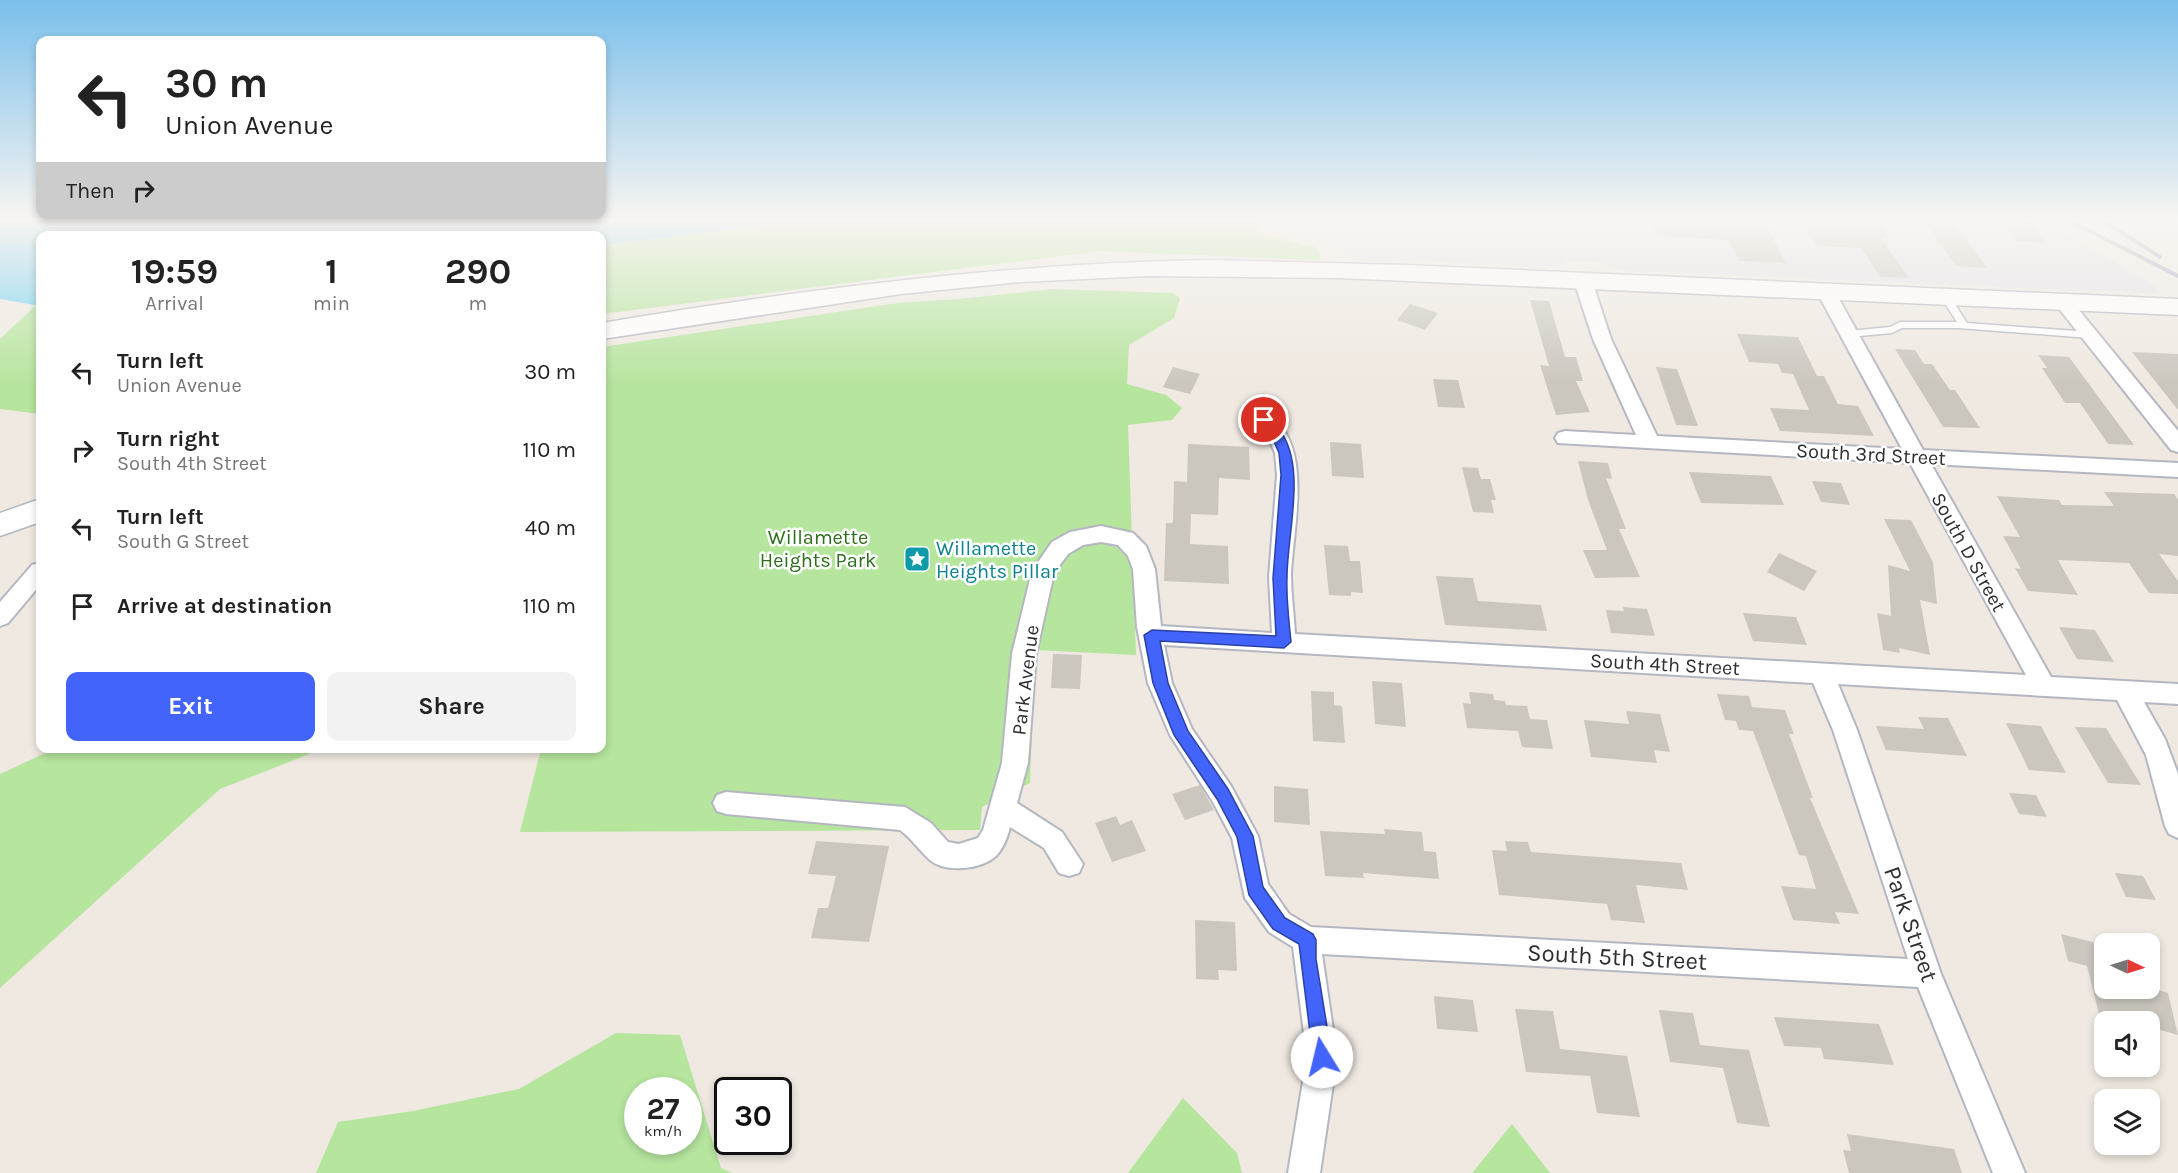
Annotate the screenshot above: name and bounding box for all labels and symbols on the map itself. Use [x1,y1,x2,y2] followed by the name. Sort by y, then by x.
[1238,394,1289,445] pin
[1795,439,1947,470] street label: South 3rd Street
[1926,489,2011,616] street label: South D Street
[760,526,876,572] park label: Willamette Heights Park
[936,537,1059,583] place label: Willamette Heights Pillar
[902,544,932,574] place icon: Willamette Heights Pillar
[1007,623,1044,737] street label: Park Avenue
[1590,649,1741,680] street label: South 4th Street
[1878,863,1944,985] street label: Park Street
[2094,933,2160,999] north arrow
[1526,938,1708,976] street label: South 5th Street
[1290,1025,1354,1089] position arrow
[714,1077,792,1155] speed limit sign: 30

